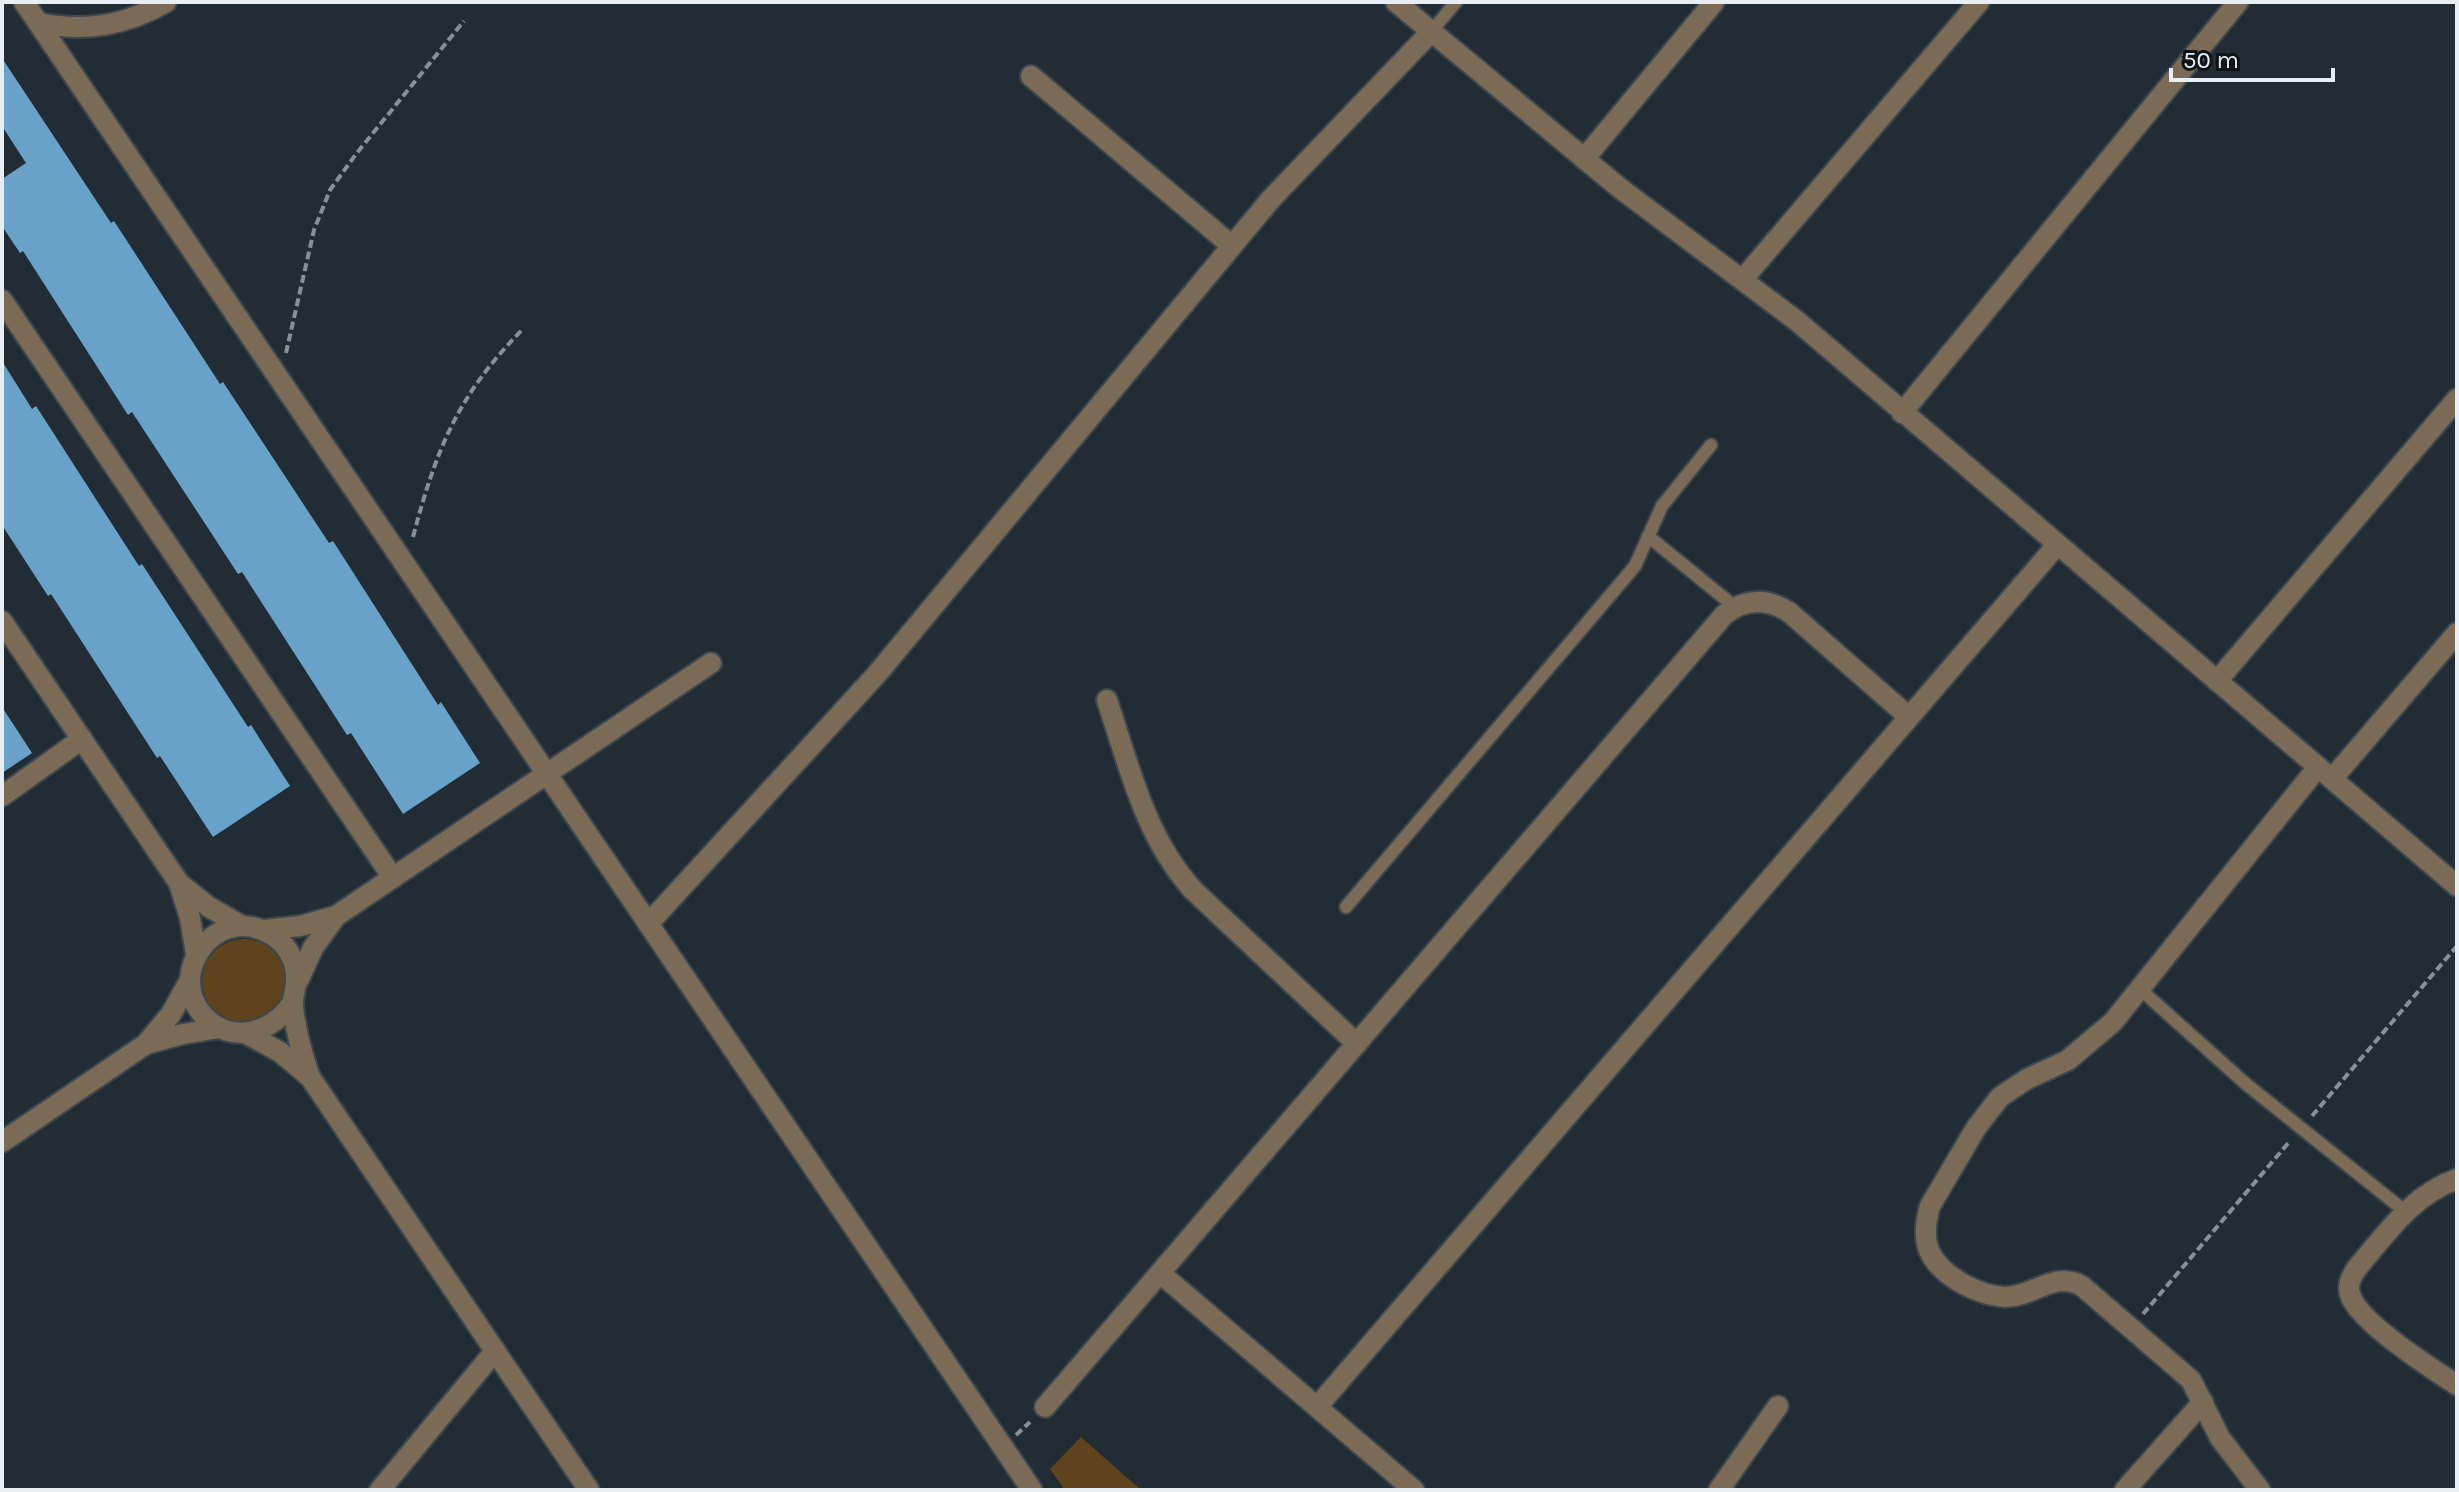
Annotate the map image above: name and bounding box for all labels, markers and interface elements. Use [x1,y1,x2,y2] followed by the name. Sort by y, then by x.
[2171,32,2333,82] scale bar
[2183,46,2239,74] text: 50 m

